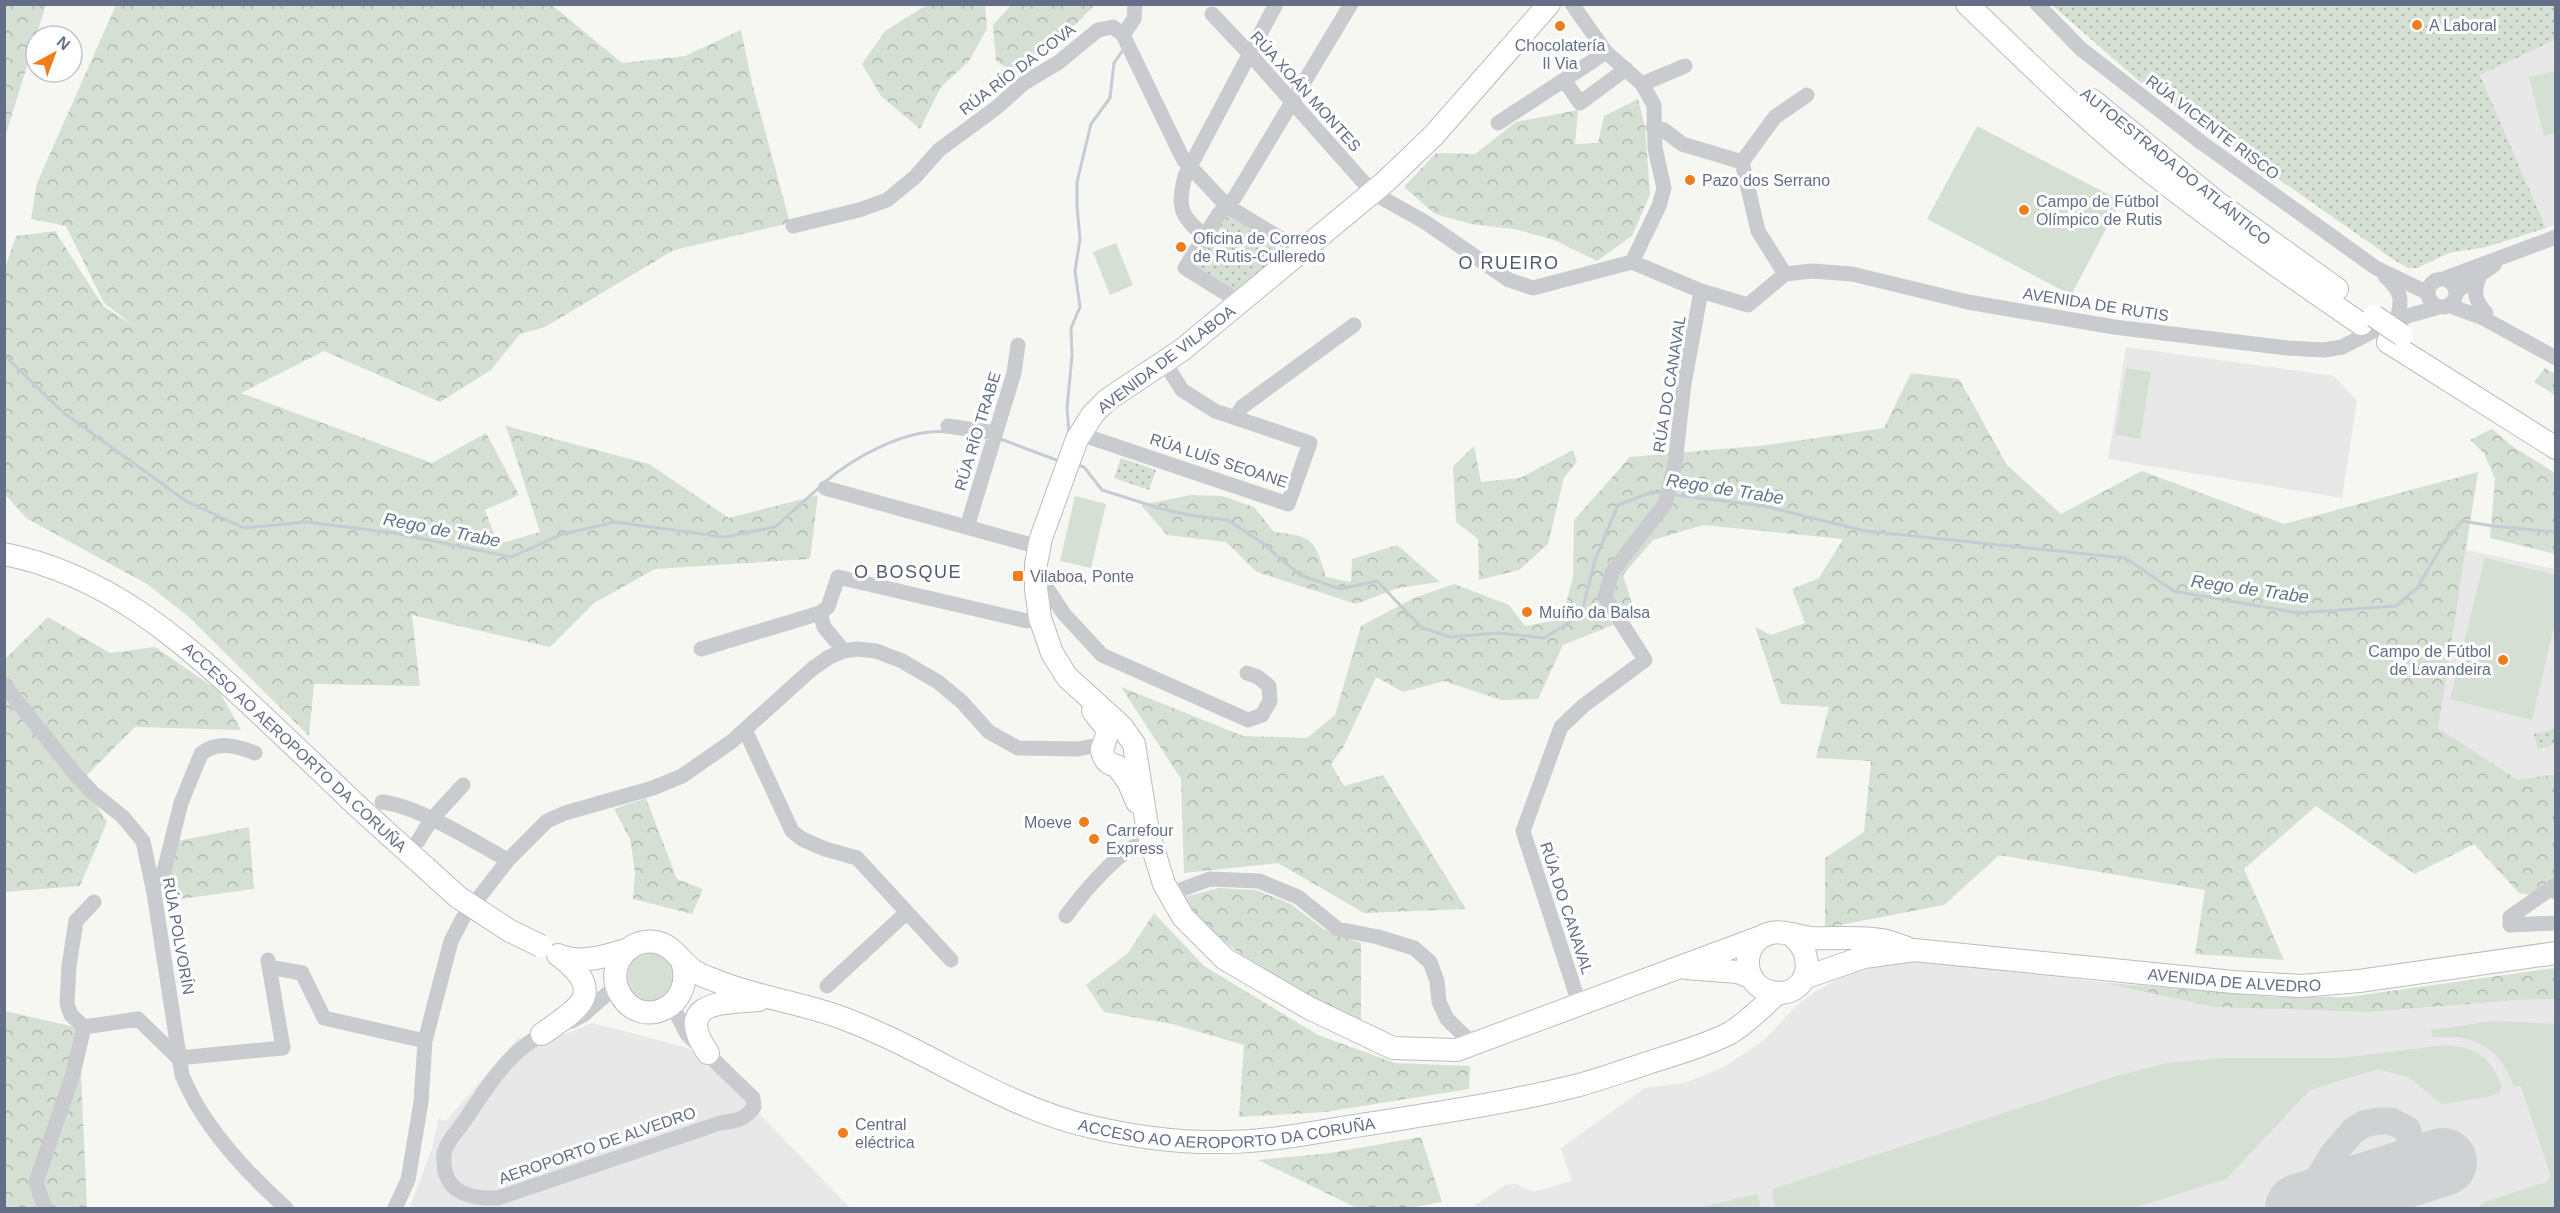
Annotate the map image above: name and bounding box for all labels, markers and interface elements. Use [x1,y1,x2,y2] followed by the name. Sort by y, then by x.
[2429,17,2497,34] place label: A Laboral
[2410,18,2424,32] marker: A Laboral
[956,19,1079,118] street label: RÚA RÍO DA COVA
[1553,19,1567,33] marker: Chocolatería Il Via
[24,24,84,84] north arrow
[1247,27,1365,155] street label: RÚA XOÁN MONTES
[54,33,73,53] text: N
[1515,37,1605,72] place label: Chocolatería Il Via
[2143,71,2283,183] street label: RÚA VICENTE RISCO
[2077,84,2275,248] street label: AUTOESTRADA DO ATLÁNTICO
[1702,172,1830,189] place label: Pazo dos Serrano
[1683,173,1697,187] marker: Pazo dos Serrano
[2036,193,2162,228] place label: Campo de Fútbol Olímpico de Rutis
[2017,203,2031,217] marker: Campo de Fútbol Olímpico de Rutis
[1193,230,1326,265] place label: Oficina de Correos de Rutis-Culleredo
[1174,240,1188,254] marker: Oficina de Correos de Rutis-Culleredo
[1458,253,1560,273] district label: O RUEIRO
[2022,285,2170,324] street label: AVENIDA DE RUTIS
[1094,302,1239,417] street label: AVENIDA DE VILABOA
[1649,314,1689,454] street label: RÚA DO CANAVAL
[950,369,1004,493] street label: RÚA RÍO TRABE
[1148,429,1290,491] street label: RÚA LUÍS SEOANE
[1665,470,1785,508] water label: Rego de Trabe
[382,509,502,551] water label: Rego de Trabe
[854,562,962,582] district label: O BOSQUE
[1030,568,1134,585] place label: Vilaboa, Ponte
[1011,569,1025,583] marker: Vilaboa, Ponte
[2190,571,2310,607] water label: Rego de Trabe
[1539,604,1650,621] place label: Muíño da Balsa
[1520,605,1534,619] marker: Muíño da Balsa
[180,638,411,856] street label: ACCESO AO AEROPORTO DA CORUÑA
[2368,643,2491,678] place label: Campo de Fútbol de Lavandeira
[2496,653,2510,667] marker: Campo de Fútbol de Lavandeira
[1024,814,1072,831] place label: Moeve
[1077,815,1091,829] marker: Moeve
[1106,822,1174,857] place label: Carrefour Express
[1087,832,1101,846] marker: Carrefour Express
[1537,840,1597,977] street label: RÚA DO CANAVAL
[160,876,198,996] street label: RÚA POLVORÍN
[2147,966,2322,995] street label: AVENIDA DE ALVEDRO
[496,1104,698,1187] street label: AEROPORTO DE ALVEDRO
[1076,1111,1378,1131] street label: ACCESO AO AEROPORTO DA CORUÑA
[1076,1115,1377,1151] text: ACCESO AO AEROPORTO DA CORUÑA
[855,1116,915,1151] place label: Central eléctrica
[836,1126,850,1140] marker: Central eléctrica

